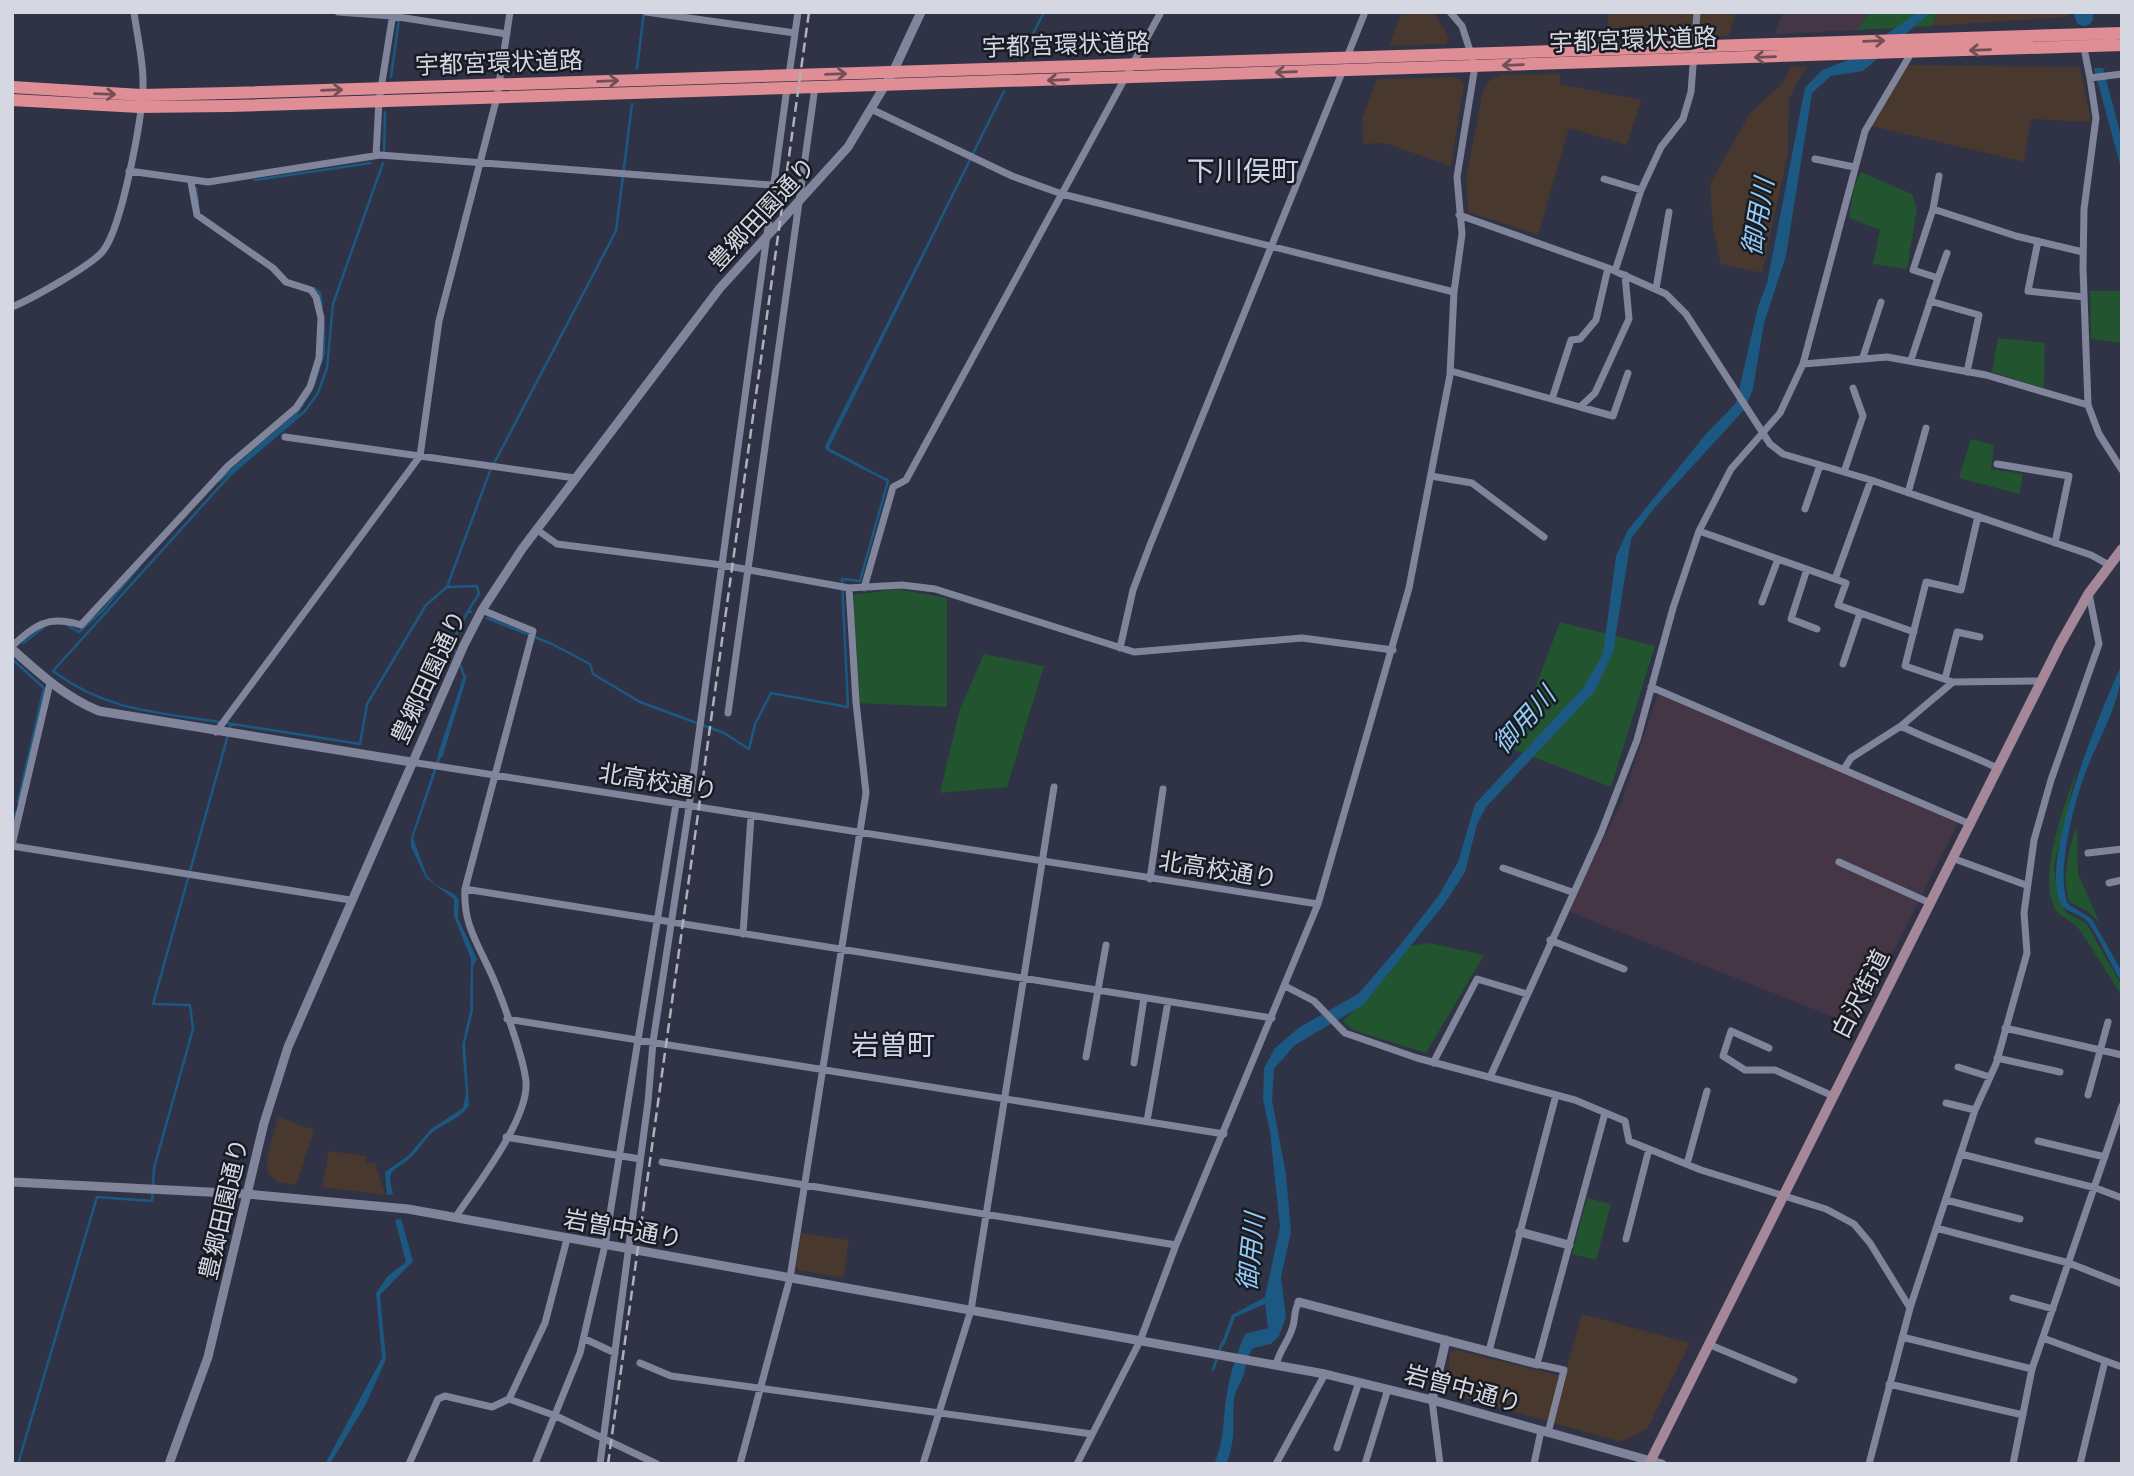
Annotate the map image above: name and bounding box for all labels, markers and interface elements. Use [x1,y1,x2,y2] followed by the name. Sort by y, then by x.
[1549,22,1717,57] street label: 宇都宮環状道路
[982,27,1150,62] street label: 宇都宮環状道路
[1862,35,1885,48] one-way arrow
[1969,43,1992,56] one-way arrow
[415,45,583,80] street label: 宇都宮環状道路
[1754,51,1777,64] one-way arrow
[1502,59,1525,72] one-way arrow
[1274,66,1297,79] one-way arrow
[824,67,847,80] one-way arrow
[1047,73,1070,86] one-way arrow
[597,74,620,88] one-way arrow
[320,83,343,97] one-way arrow
[93,87,116,101] one-way arrow
[702,151,821,276] street label: 豊郷田園通り
[1187,154,1299,188] district label: 下川俣町
[1735,173,1781,258] water label: 御用川
[385,605,472,748] street label: 豊郷田園通り
[1486,678,1564,760] water label: 御用川
[597,758,720,805] street label: 北高校通り
[1157,846,1280,893] street label: 北高校通り
[1826,944,1895,1043] street label: 白沢街道
[851,1028,935,1062] district label: 岩曽町
[193,1135,254,1282] street label: 豊郷田園通り
[561,1204,685,1253] street label: 岩曽中通り
[1231,1209,1271,1292] water label: 御用川
[1401,1359,1525,1418] street label: 岩曽中通り

